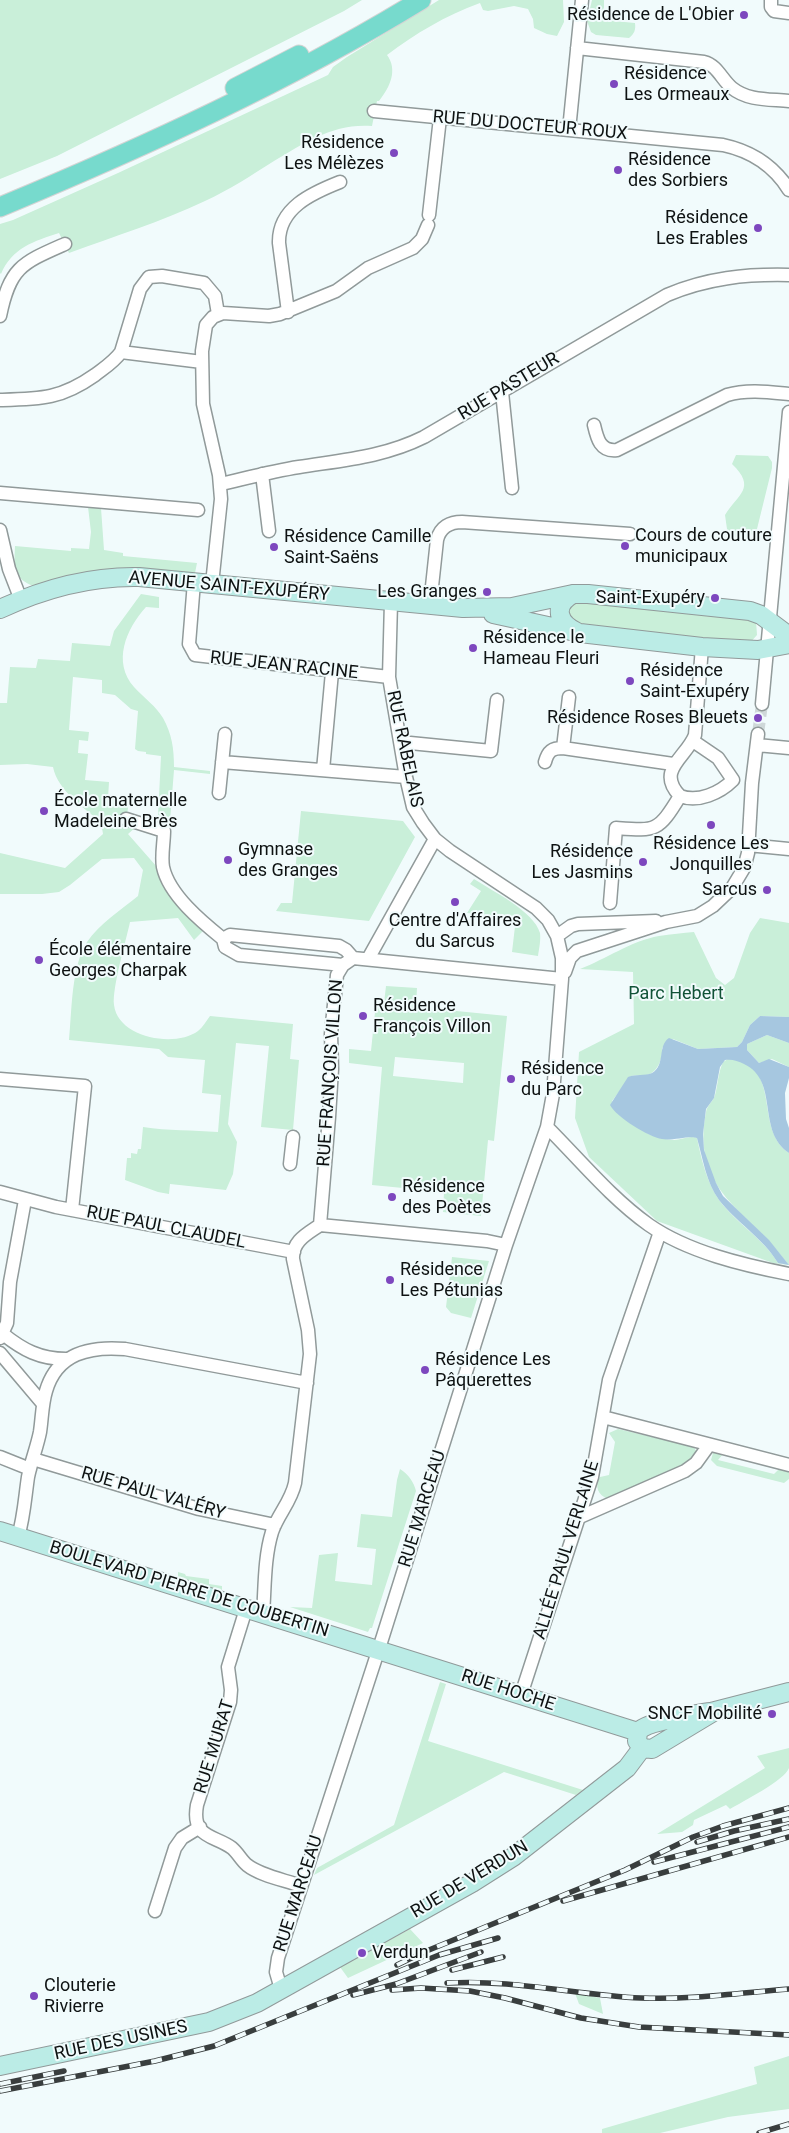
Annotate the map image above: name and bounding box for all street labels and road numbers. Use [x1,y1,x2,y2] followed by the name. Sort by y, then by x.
[432,107,628,145] street label: RUE DU DOCTEUR ROUX
[455,348,563,426] street label: RUE PASTEUR
[128,567,330,607] street label: AVENUE SAINT-EXUPÉRY
[209,647,359,685] street label: RUE JEAN RACINE
[381,689,427,809] street label: RUE RABELAIS
[314,979,348,1167] street label: RUE FRANÇOIS VILLON
[85,1202,247,1254] street label: RUE PAUL CLAUDEL
[395,1448,451,1570] street label: RUE MARCEAU
[529,1458,605,1642] street label: ALLÉE PAUL VERLAINE
[78,1463,228,1525] street label: RUE PAUL VALÉRY
[47,1537,331,1643] street label: BOULEVARD PIERRE DE COUBERTIN
[458,1666,558,1716] street label: RUE HOCHE
[190,1697,240,1797] street label: RUE MURAT
[270,1833,328,1955] street label: RUE MARCEAU
[407,1836,533,1924] street label: RUE DE VERDUN
[52,2016,190,2066] street label: RUE DES USINES

